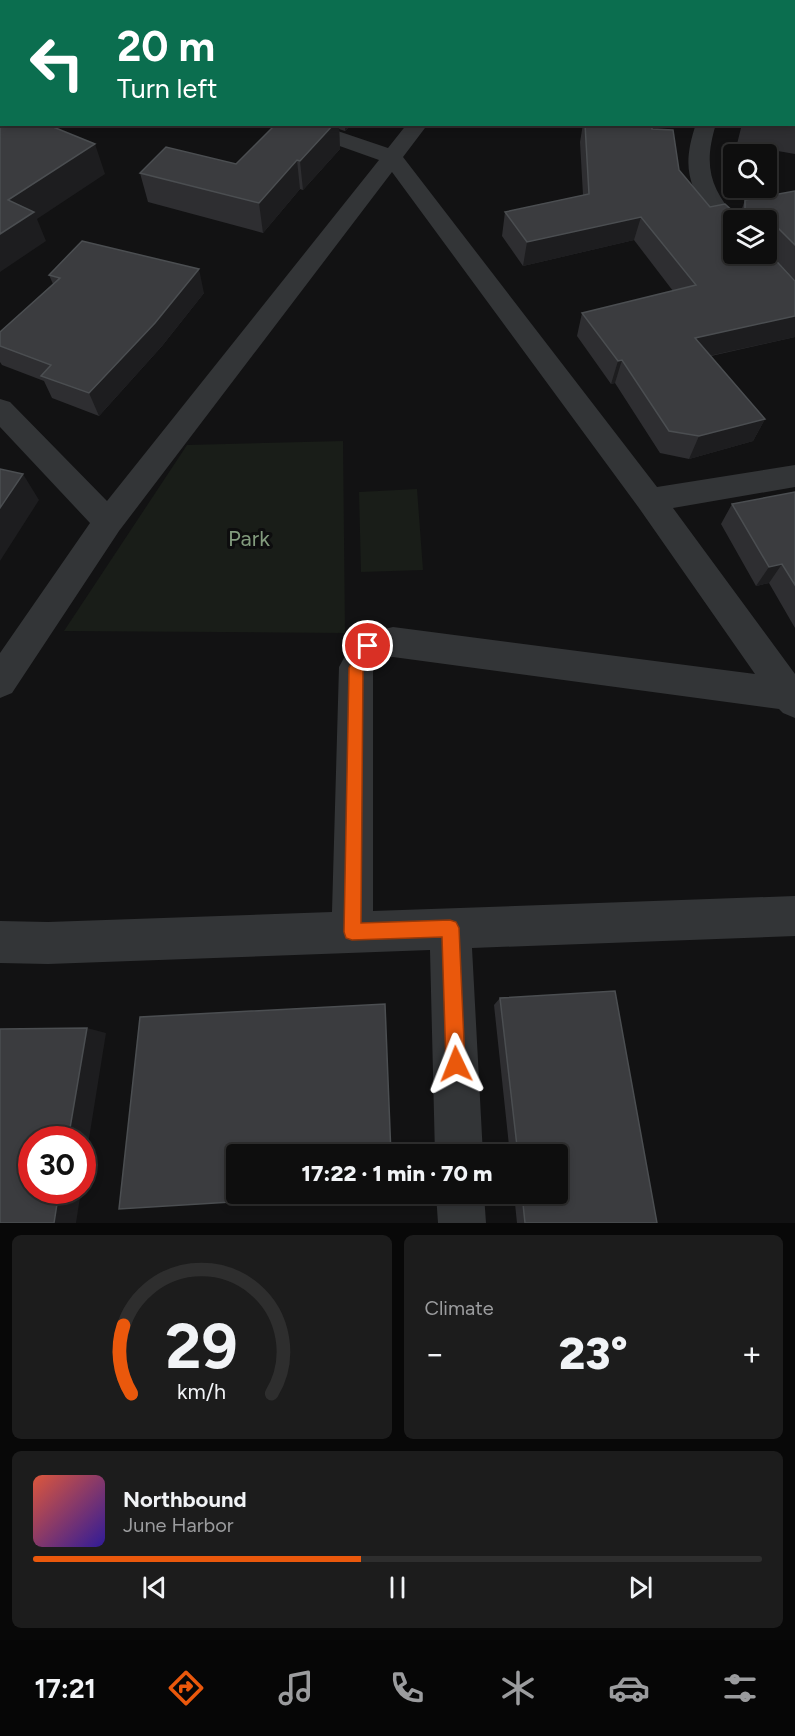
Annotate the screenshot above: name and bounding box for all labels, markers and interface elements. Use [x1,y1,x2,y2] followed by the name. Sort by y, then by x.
[117,21,215,72] text: 20 m
[18,24,96,102] icon: left
[117,72,217,105] text: Turn left
[723,144,777,264] map controls
[723,144,777,198] button: search
[723,210,777,264] button: layers
[228,525,270,552] park label: Park
[342,620,393,671] pin
[351,629,384,662] icon: arrive
[424,1032,488,1096] position arrow
[18,1126,96,1204] speed limit sign: 30
[302,1160,492,1187] text: 17:22 · 1 min · 70 m
[425,1296,494,1320] text: Climate
[166,1309,238,1384] text: 29
[559,1326,628,1380] text: 23°
[425,1334,445,1373] text: −
[741,1334,762,1373] text: +
[177,1379,226,1404] text: km/h
[123,1486,247,1513] text: Northbound
[123,1513,234,1537] text: June Harbor
[138,1571,171,1604] icon: previous
[381,1571,414,1604] icon: pause
[624,1571,657,1604] icon: next
[165,1667,207,1709] icon: directions
[275,1667,317,1709] icon: music
[386,1667,428,1709] icon: phone
[497,1667,539,1709] icon: climate
[608,1667,650,1709] icon: car
[719,1667,761,1709] icon: filters
[34,1672,96,1705] text: 17:21

